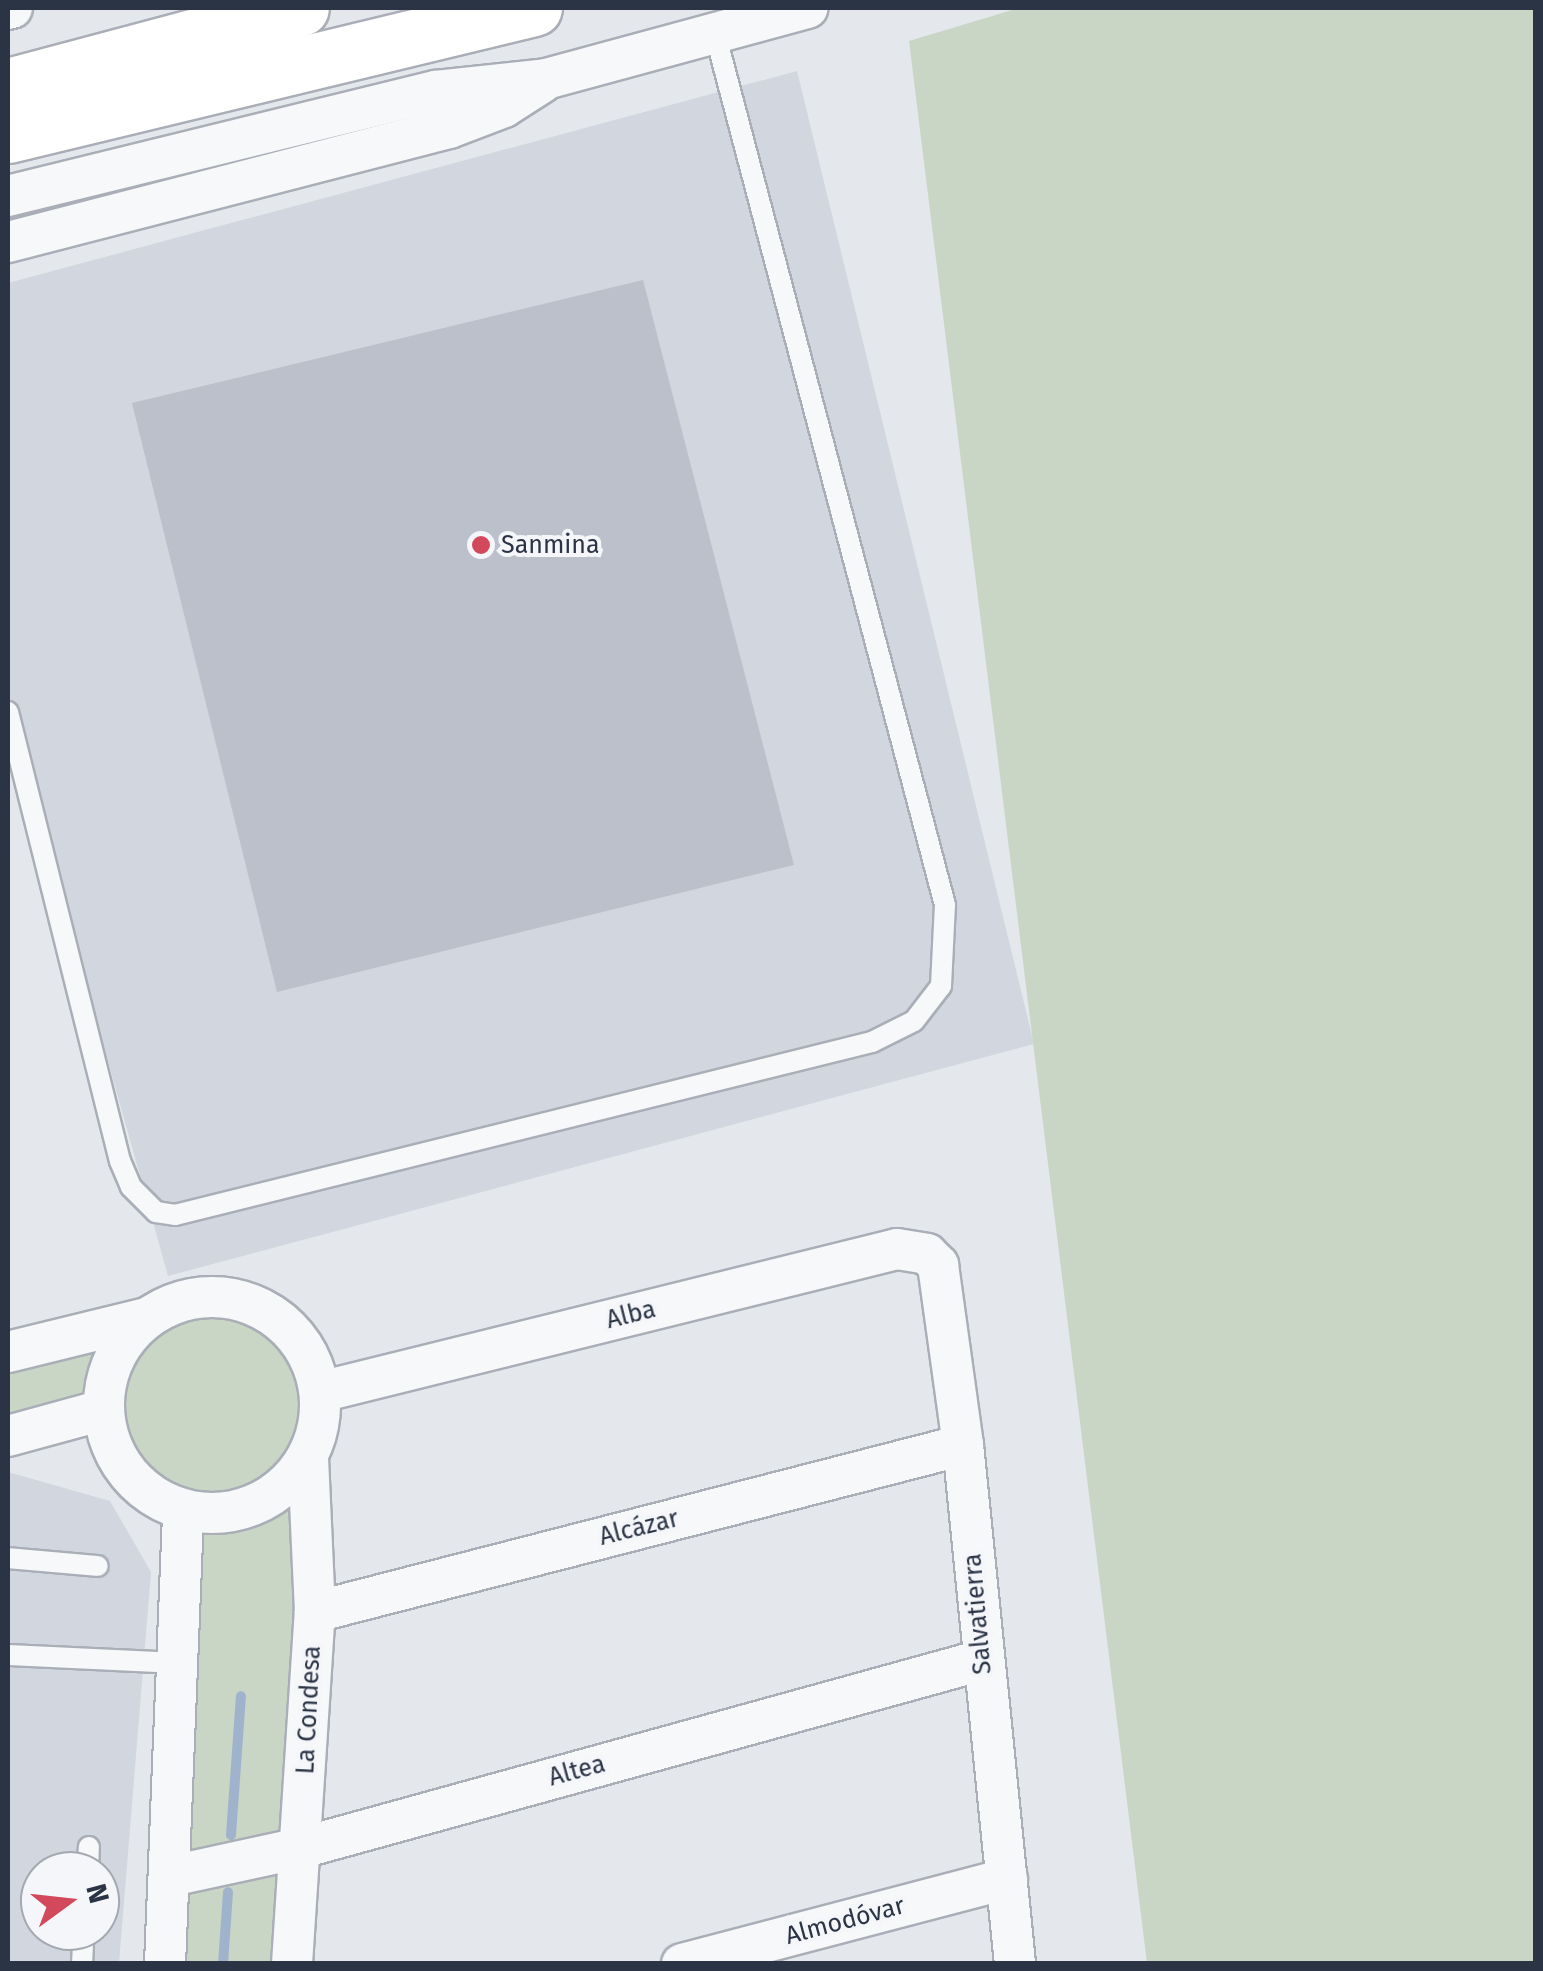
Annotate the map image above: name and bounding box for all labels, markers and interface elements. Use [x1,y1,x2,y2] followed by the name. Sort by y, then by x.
[501,530,600,560] place label: Sanmina
[470,534,492,556] marker: Sanmina
[603,1294,659,1336] street label: Alba
[596,1504,682,1552] street label: Alcázar
[958,1552,998,1676] street label: Salvatierra
[291,1645,327,1775] street label: La Condesa
[545,1749,609,1793] street label: Altea
[20,1851,120,1951] north arrow
[79,1880,116,1907] text: N
[782,1891,908,1951] street label: Almodóvar

